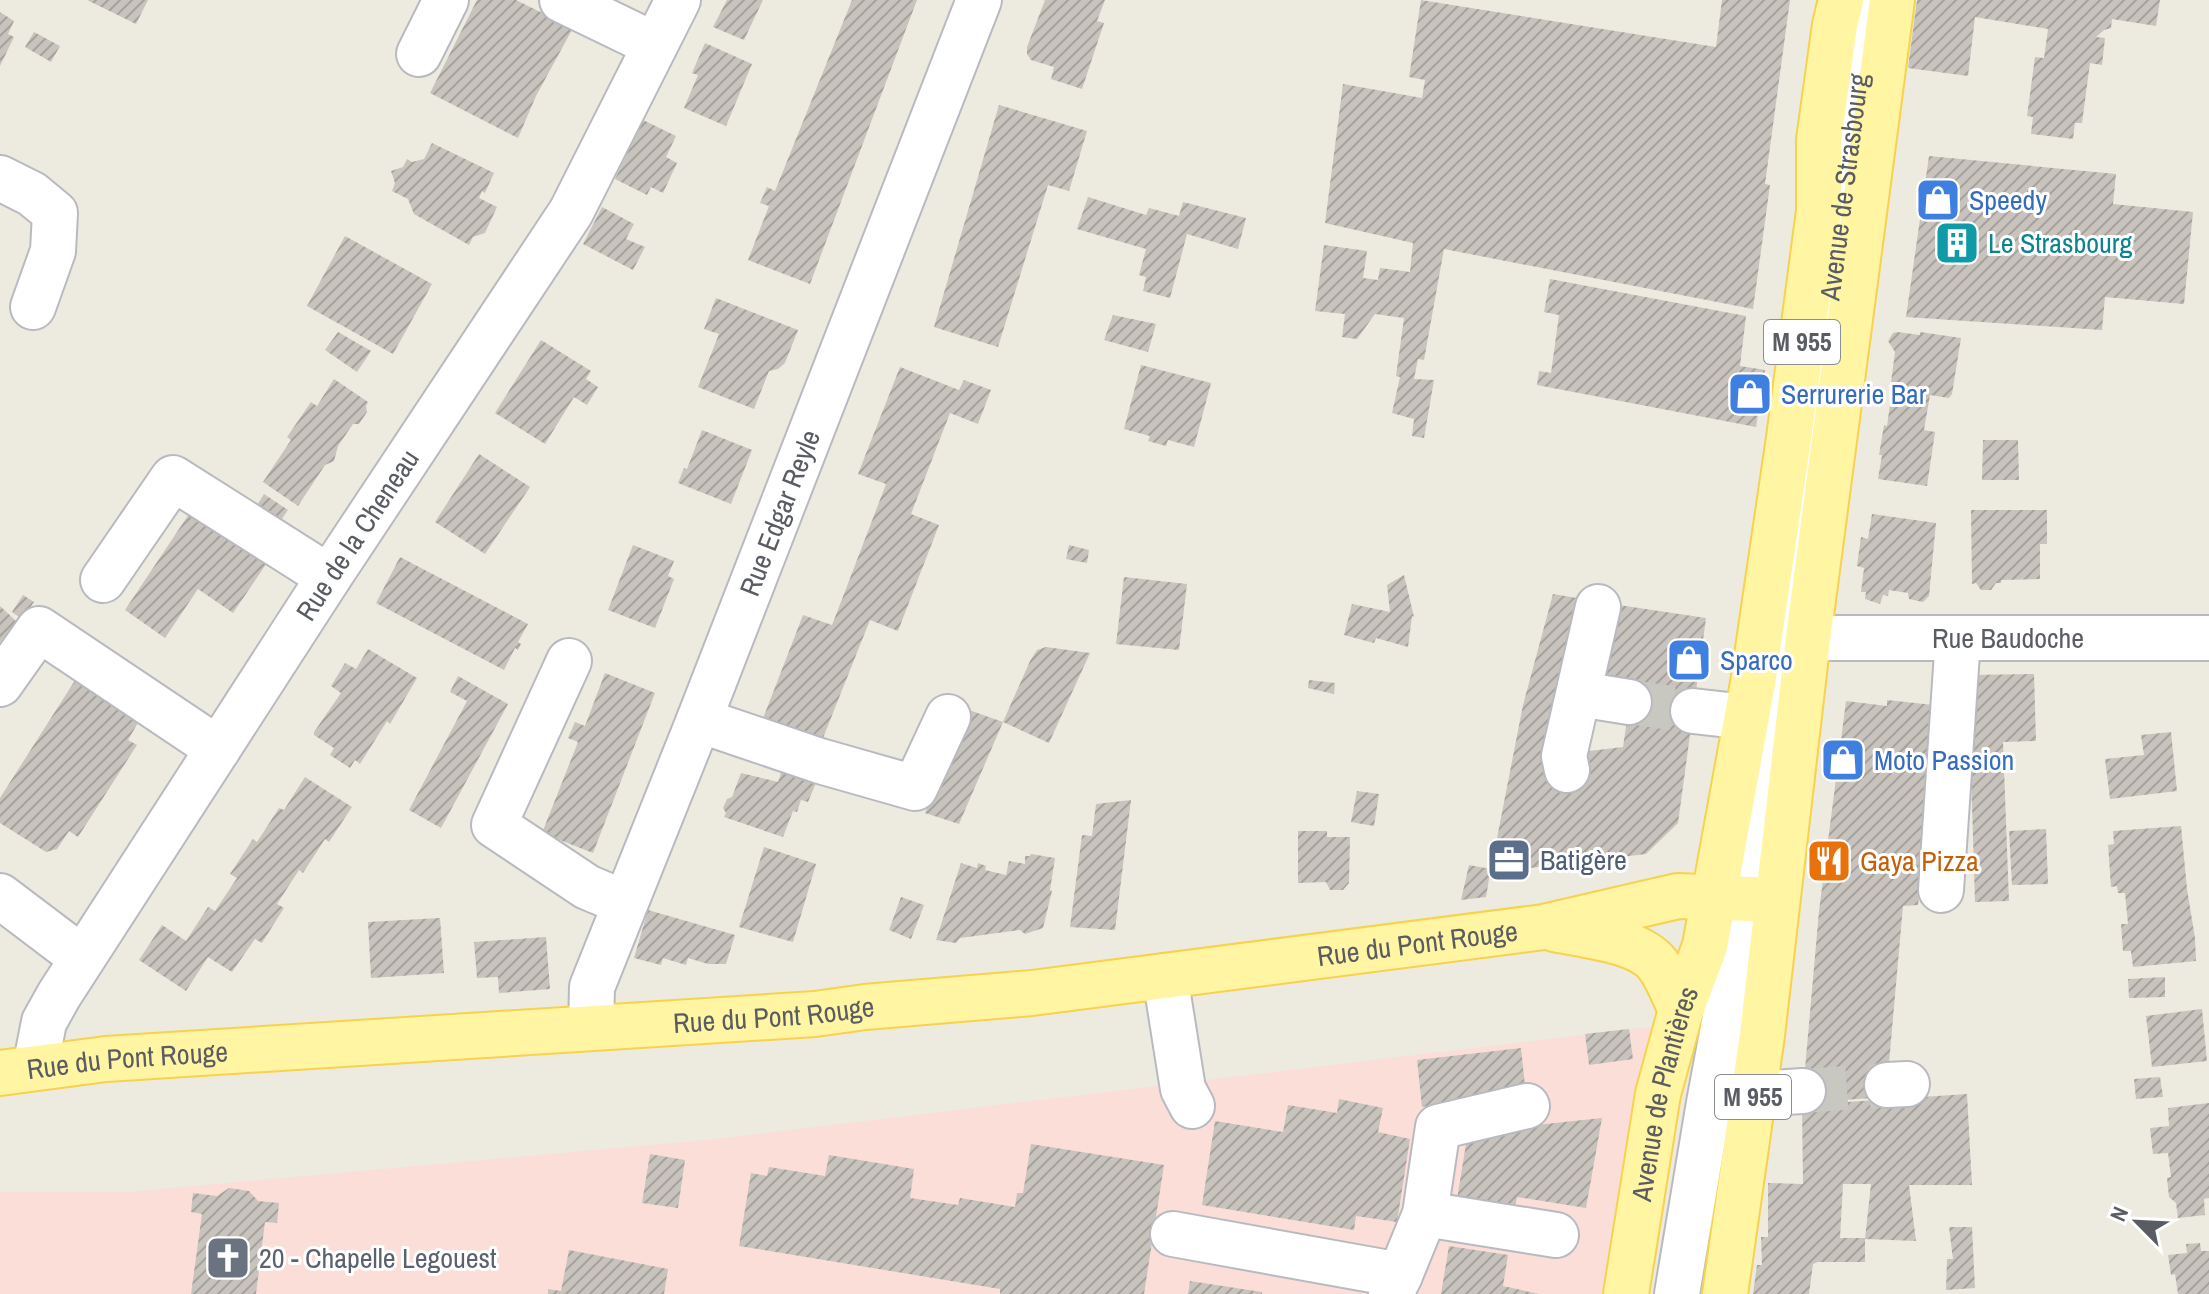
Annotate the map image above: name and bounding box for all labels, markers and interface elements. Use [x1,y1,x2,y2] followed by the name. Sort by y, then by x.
[1810,71,1877,304] street label: Avenue de Strasbourg
[1914,176,1962,224] shop icon: Speedy
[1969,181,2047,219] place label: Speedy
[1933,219,1981,267] building icon: Le Strasbourg
[1988,224,2132,262] place label: Le Strasbourg
[1764,320,1840,364] road number: M 955
[1726,370,1774,418] shop icon: Serrurerie Bar
[1781,375,1927,413] place label: Serrurerie Bar
[730,424,829,601] street label: Rue Edgar Reyle
[287,442,428,628] street label: Rue de la Cheneau
[1932,619,2084,657] street label: Rue Baudoche
[1665,636,1713,684] shop icon: Sparco
[1720,641,1793,679] place label: Sparco
[1819,736,1867,784] shop icon: Moto Passion
[1874,741,2014,779] place label: Moto Passion
[1485,836,1533,884] office icon: Batigère
[1805,837,1853,885] restaurant icon: Gaya Pizza
[1540,841,1627,879] place label: Batigère
[1860,842,1979,880] place label: Gaya Pizza
[1315,912,1520,975] street label: Rue du Pont Rouge
[1622,981,1707,1205] street label: Avenue de Plantières
[672,987,876,1042] street label: Rue du Pont Rouge
[24,1032,229,1088] street label: Rue du Pont Rouge
[1715,1075,1791,1119] road number: M 955
[2097,1182,2177,1262] north arrow
[2102,1202,2135,1226] text: N
[204,1234,252,1282] church icon: 20 - Chapelle Legouest
[259,1239,496,1277] place label: 20 - Chapelle Legouest

